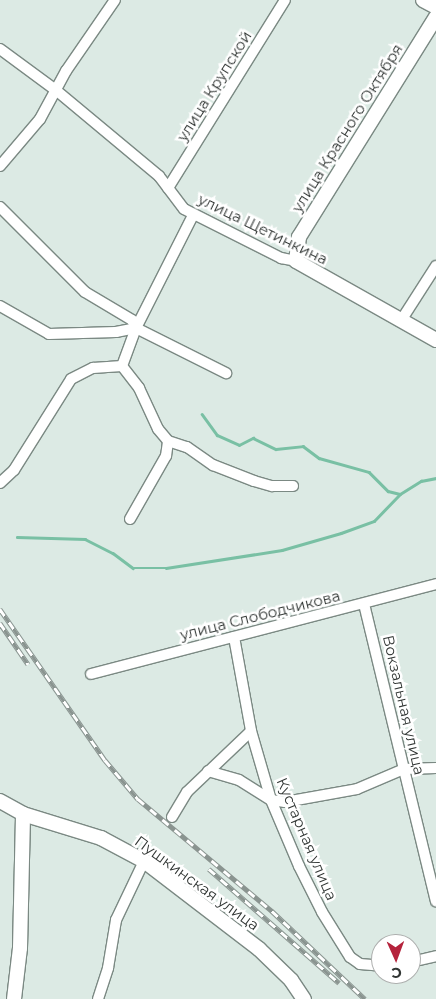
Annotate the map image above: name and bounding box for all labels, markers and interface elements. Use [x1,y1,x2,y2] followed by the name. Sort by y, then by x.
[173,28,255,144] street label: улица Крупской
[288,41,406,215] street label: улица Красного Октября
[195,190,331,268] street label: улица Щетинкина
[178,586,342,644] street label: улица Слободчикова
[379,633,429,777] street label: Вокзальная улица
[273,775,341,903] street label: Кустарная улица
[131,832,263,934] street label: Пушкинская улица
[371,934,421,984] north arrow
[391,964,402,982] text: С

